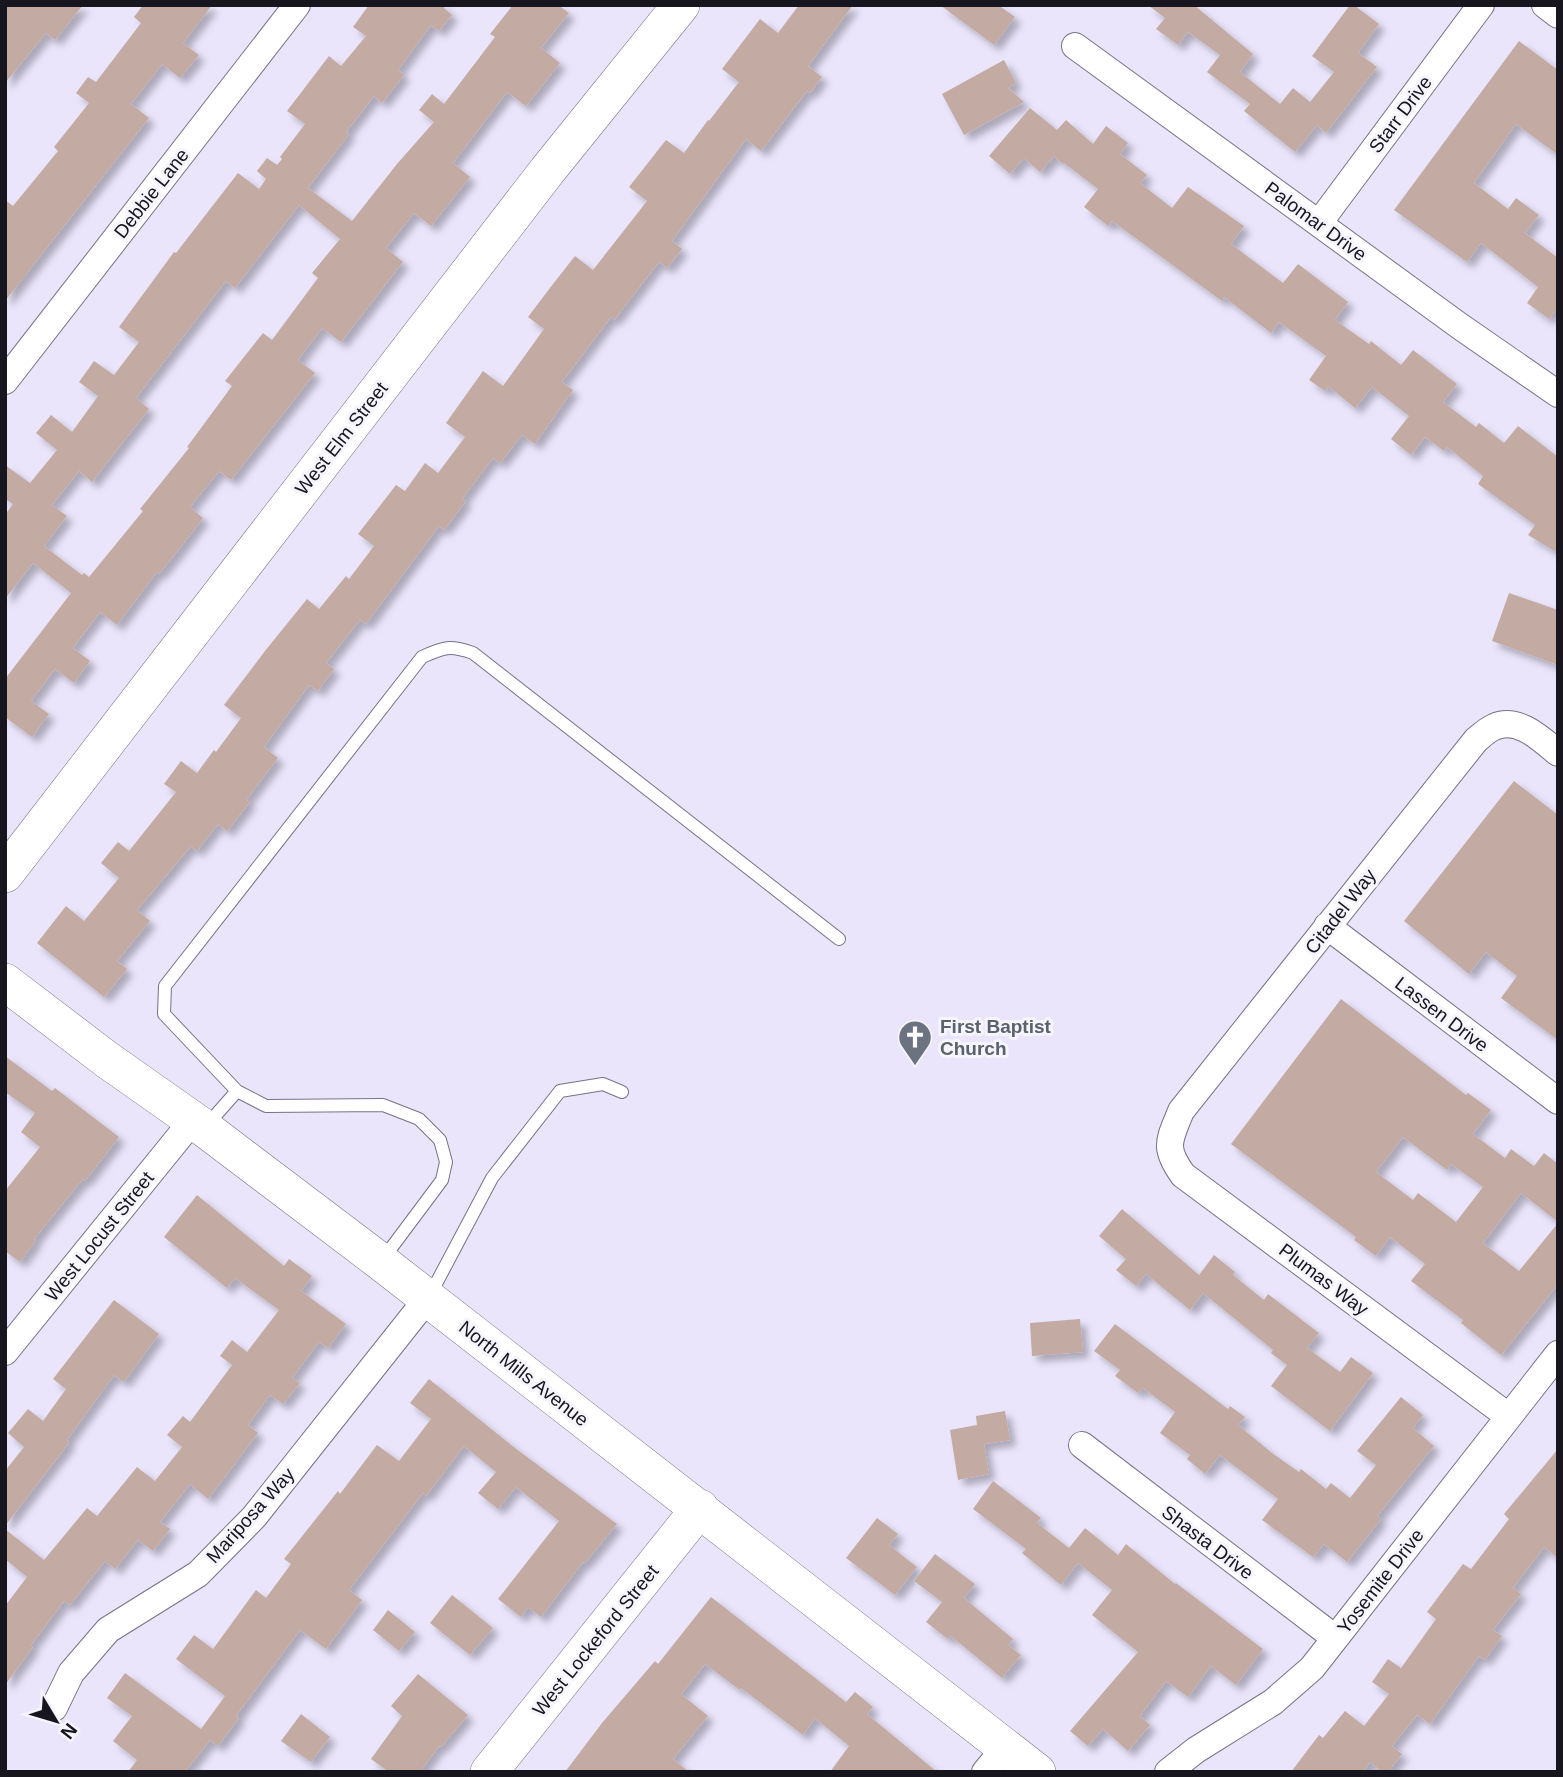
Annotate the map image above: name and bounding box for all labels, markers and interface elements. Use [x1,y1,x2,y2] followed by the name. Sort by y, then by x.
[1365,72,1436,157] street label: Starr Drive
[110,144,193,242] street label: Debbie Lane
[1261,178,1371,265] street label: Palomar Drive
[291,377,392,499] street label: West Elm Street
[1301,864,1380,958] street label: Citadel Way
[1391,973,1492,1056] street label: Lassen Drive
[940,1016,1052,1059] place label: First Baptist Church
[896,1018,934,1067] church icon: First Baptist Church
[41,1167,158,1305] street label: West Locust Street
[1275,1239,1373,1320] street label: Plumas Way
[455,1316,592,1430] street label: North Mills Avenue
[202,1463,299,1567] street label: Mariposa Way
[1158,1501,1257,1584] street label: Shasta Drive
[1333,1525,1428,1638] street label: Yosemite Drive
[528,1560,663,1720] street label: West Lockeford Street
[21,1686,91,1756] north arrow
[57,1719,82,1743] text: N

